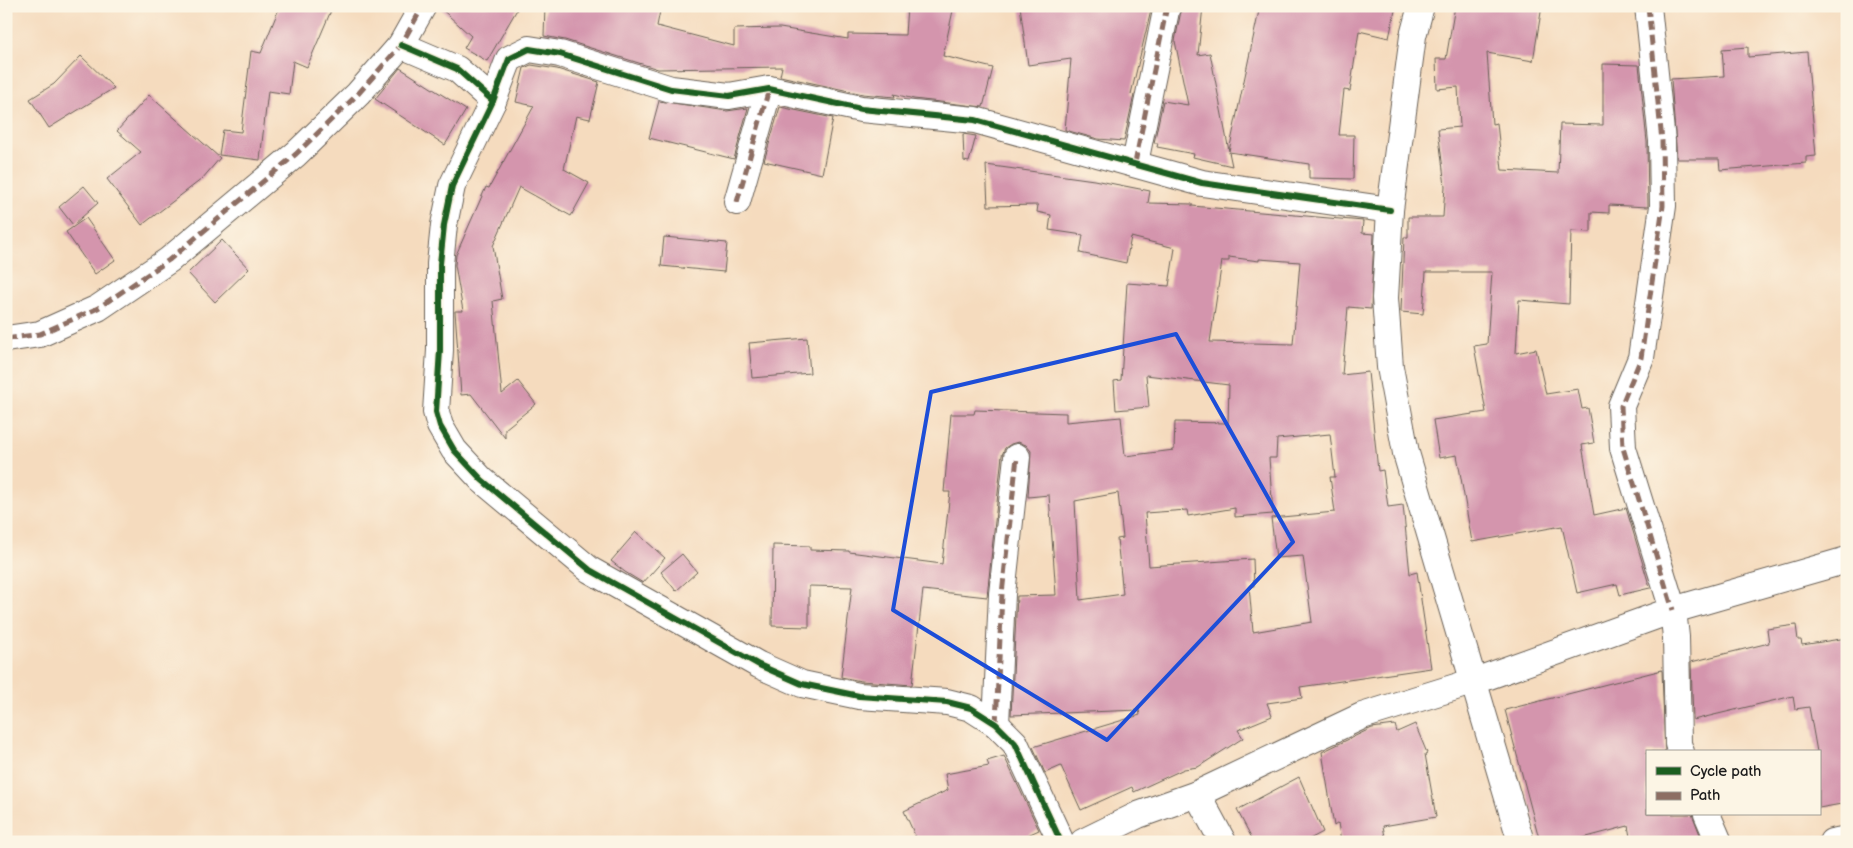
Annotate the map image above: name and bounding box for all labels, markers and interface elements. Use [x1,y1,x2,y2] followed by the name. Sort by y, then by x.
[1646,750,1820,816] legend
[1690,762,1761,781] text: Cycle path
[1690,786,1720,805] text: Path

